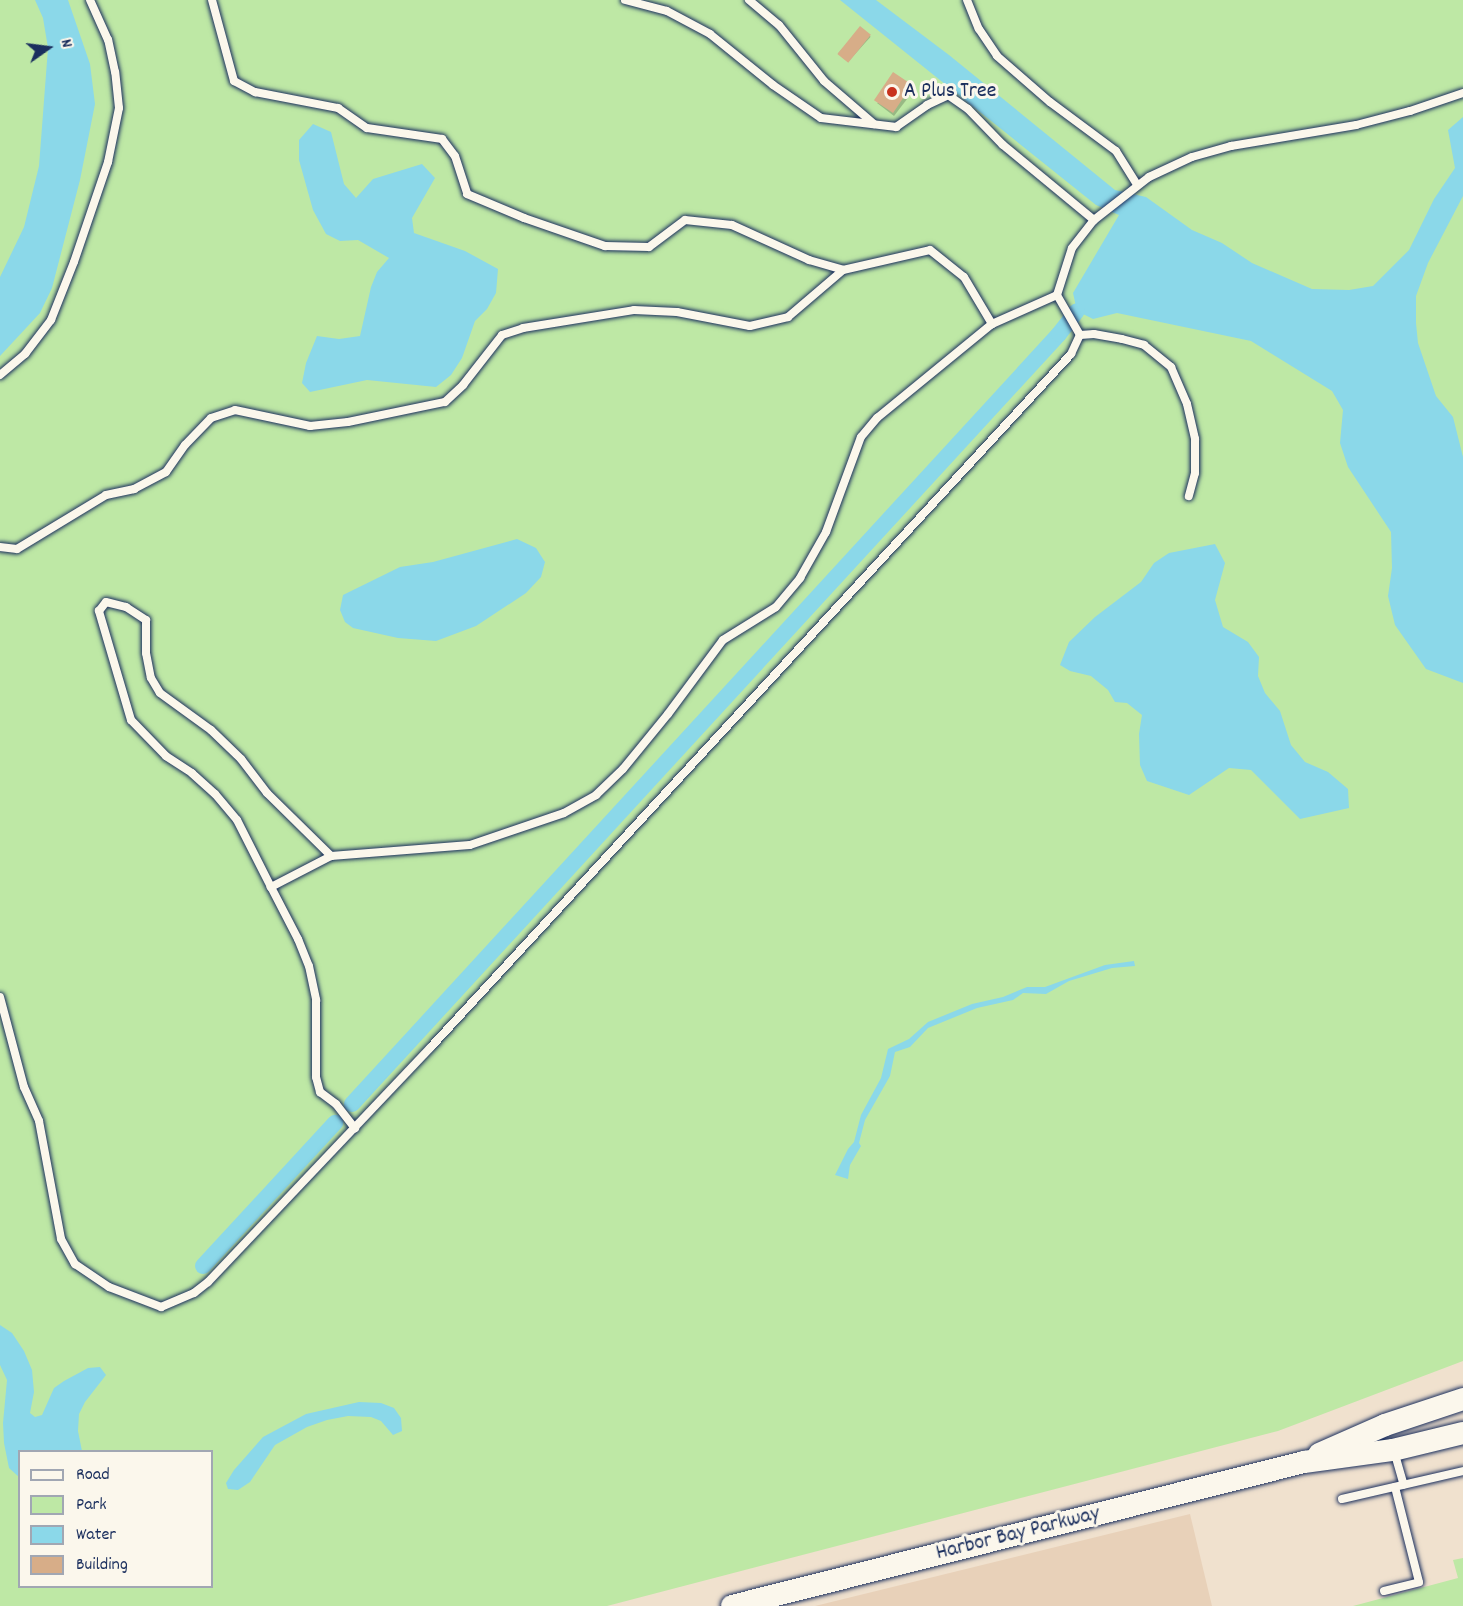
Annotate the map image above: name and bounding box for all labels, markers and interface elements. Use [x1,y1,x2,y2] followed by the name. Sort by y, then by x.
[18,18,78,78] north arrow
[54,37,78,50] text: N
[904,79,996,105] place label: A Plus Tree
[885,85,899,99] marker: A Plus Tree
[18,1450,213,1588] legend
[76,1463,110,1488] text: Road
[76,1493,107,1518] text: Park
[933,1501,1103,1567] street label: Harbor Bay Parkway
[76,1523,116,1548] text: Water
[76,1553,128,1578] text: Building

